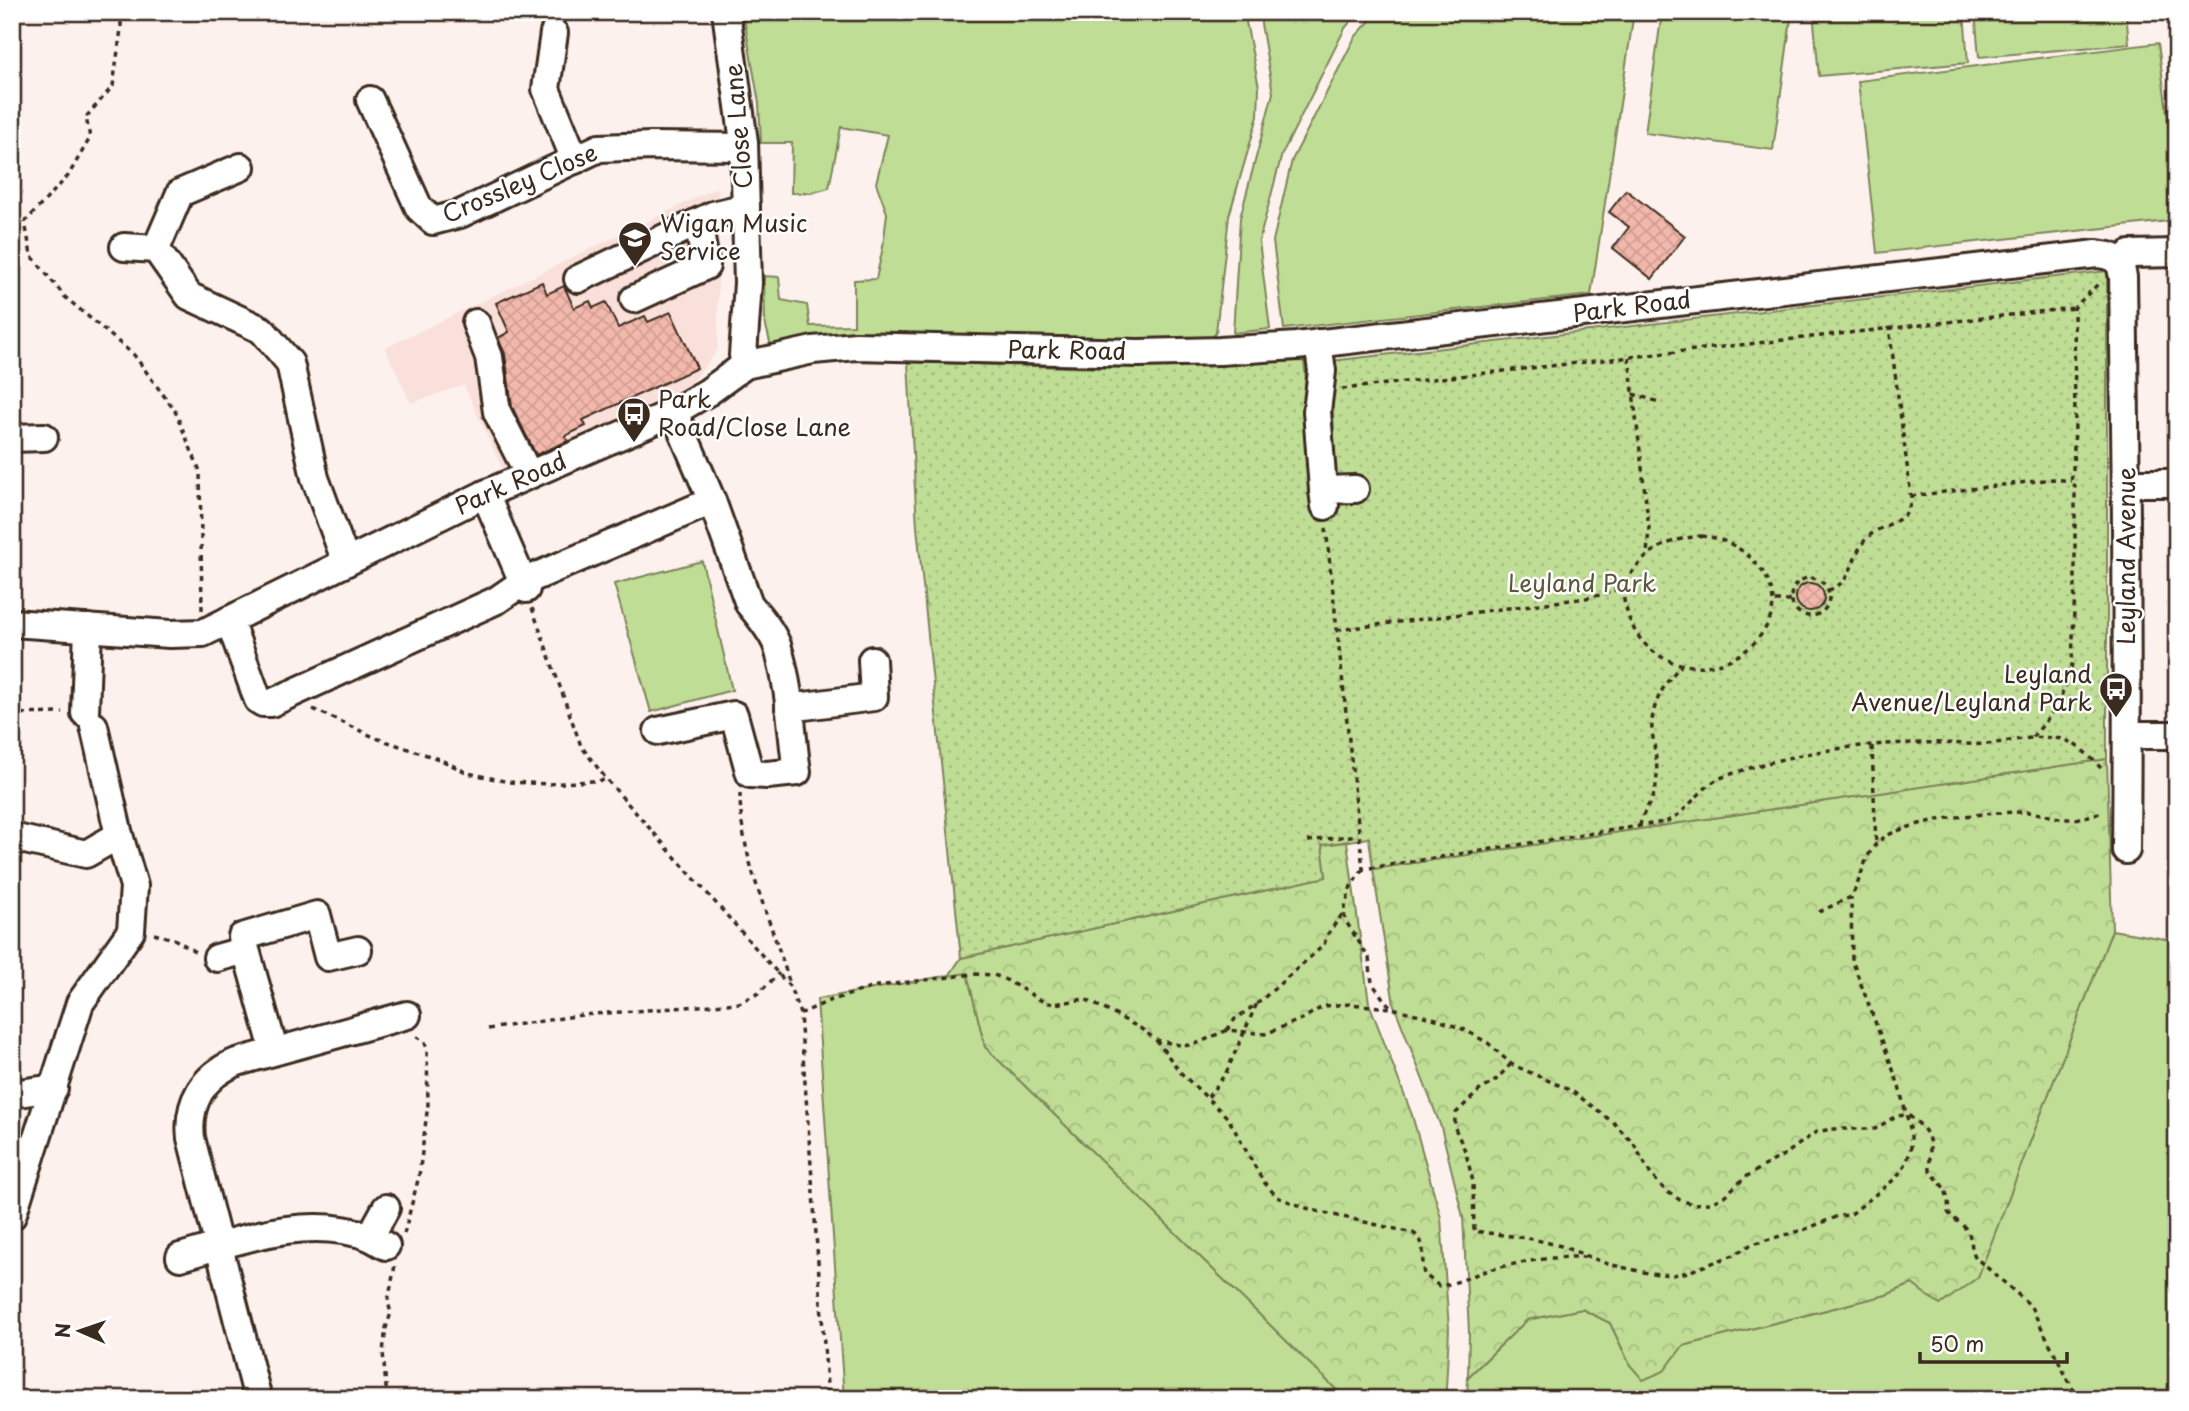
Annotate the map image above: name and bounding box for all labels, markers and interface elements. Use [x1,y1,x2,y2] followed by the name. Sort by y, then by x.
[714,62,760,190] street label: Close Lane
[436,133,602,231] street label: Crossley Close
[660,204,807,268] place label: Wigan Music Service
[616,219,654,268] school or university icon: Wigan Music Service
[1571,280,1693,330] street label: Park Road
[1007,330,1127,368] street label: Park Road
[658,380,851,444] place label: Park Road/Close Lane
[615,395,653,444] bus stop icon: Park Road/Close Lane
[449,442,572,523] street label: Park Road
[2107,467,2143,645] street label: Leyland Avenue
[1508,564,1656,600] park label: Leyland Park
[1851,655,2092,719] place label: Leyland Avenue/Leyland Park
[2097,670,2135,719] bus stop icon: Leyland Avenue/Leyland Park
[46,1296,116,1366] north arrow
[1920,1320,2066,1364] scale bar
[48,1322,76,1338] text: N
[1930,1327,1984,1359] text: 50 m

